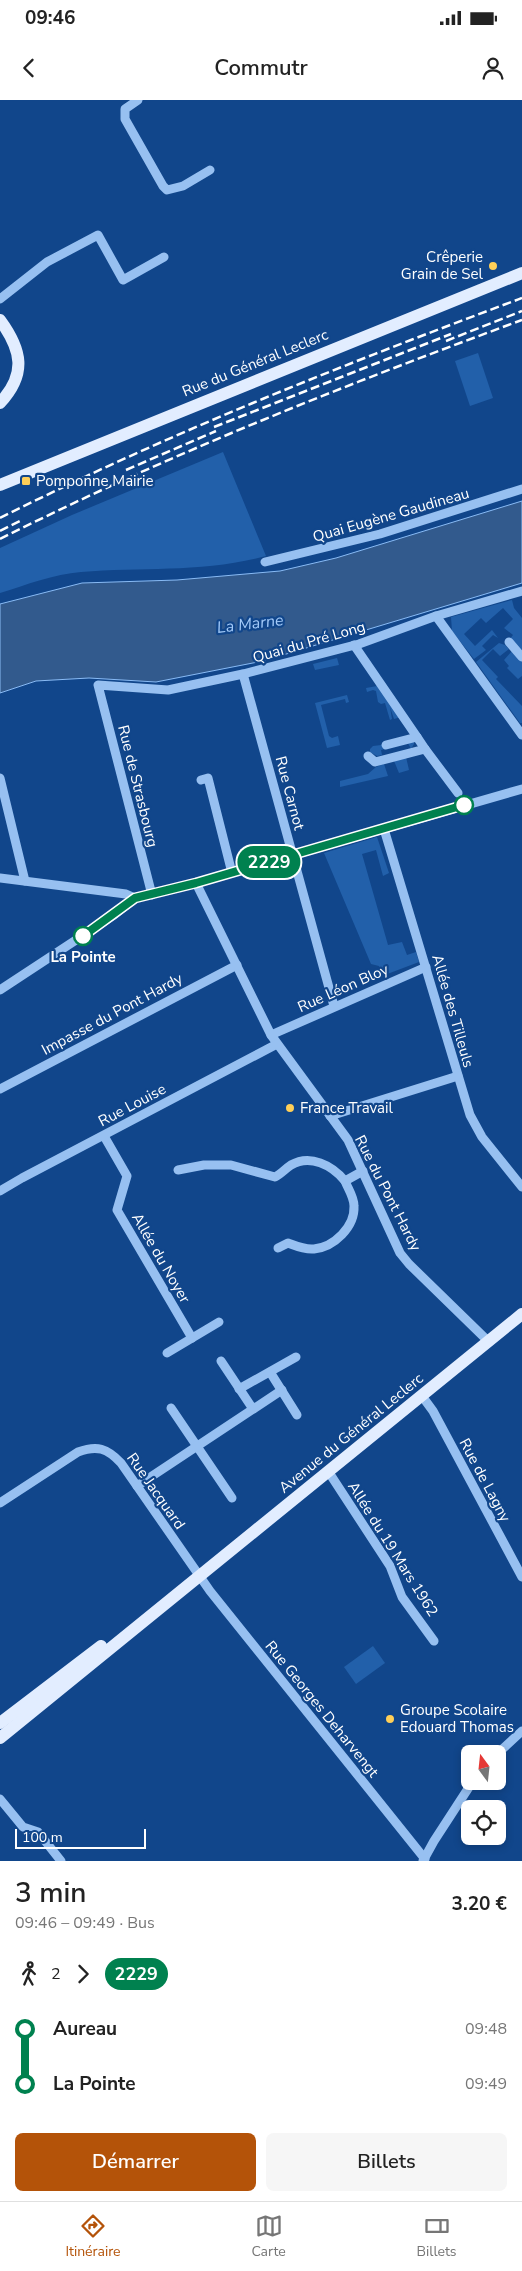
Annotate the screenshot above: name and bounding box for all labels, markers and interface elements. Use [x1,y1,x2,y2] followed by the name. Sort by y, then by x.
[25,5,75,31] text: 09:46
[214,53,308,83] text: Commutr
[15,54,43,82] icon: back
[479,54,507,82] icon: person
[401,247,484,284] place label: Crêperie Grain de Sel
[487,260,499,272] marker: Crêperie Grain de Sel
[179,325,331,401] street label: Rue du Général Leclerc
[36,471,153,491] place label: Pomponne Mairie
[20,475,32,487] marker: Pomponne Mairie
[310,483,472,547] street label: Quai Eugène Gaudineau
[216,609,285,639] water label: La Marne
[250,616,368,668] street label: Quai du Pré Long
[113,723,163,849] street label: Rue de Strasbourg
[271,754,310,833] street label: Rue Carnot
[454,795,474,815] unlabelled marker
[234,846,304,878] line badge: 2229
[247,850,291,874] text: 2229
[73,926,93,946] marker: La Pointe
[50,947,116,967] place label: La Pointe
[427,952,479,1070] street label: Allée des Tilleuls
[294,959,392,1017] street label: Rue Léon Bloy
[38,968,186,1060] street label: Impasse du Pont Hardy
[95,1079,169,1131] street label: Rue Louise
[300,1098,394,1118] place label: France Travail
[284,1102,296,1114] marker: France Travail
[350,1132,426,1255] street label: Rue du Pont Hardy
[127,1209,195,1307] street label: Allée du Noyer
[275,1368,427,1498] street label: Avenue du Général Leclerc
[455,1435,516,1526] street label: Rue de Lagny
[122,1449,190,1533] street label: Rue Jacquard
[343,1478,443,1620] street label: Allée du 19 Mars 1962
[261,1637,384,1782] street label: Rue Georges Deharvengt
[400,1700,514,1737] place label: Groupe Scolaire Edouard Thomas
[384,1713,396,1725] marker: Groupe Scolaire Edouard Thomas
[461,1745,506,1790] north arrow
[461,1745,506,1845] map controls
[461,1800,506,1845] button: locate
[15,1826,146,1849] scale bar
[22,1828,63,1847] text: 100 m
[15,1874,86,1912] text: 3 min
[452,1891,507,1917] text: 3.20 €
[15,1912,155,1934] text: 09:46 – 09:49 · Bus
[15,1960,43,1988] icon: walk
[69,1960,97,1988] icon: forward
[115,1962,158,1986] text: 2229
[51,1963,61,1985] text: 2
[53,2016,117,2042] text: Aureau
[465,2018,507,2040] text: 09:48
[53,2071,136,2097] text: La Pointe
[465,2073,507,2095] text: 09:49
[15,2133,256,2191] button: Démarrer
[266,2133,507,2191] button: Billets
[65,2212,121,2261] tab: Itinéraire
[251,2212,286,2261] tab: Carte
[417,2212,457,2261] tab: Billets

